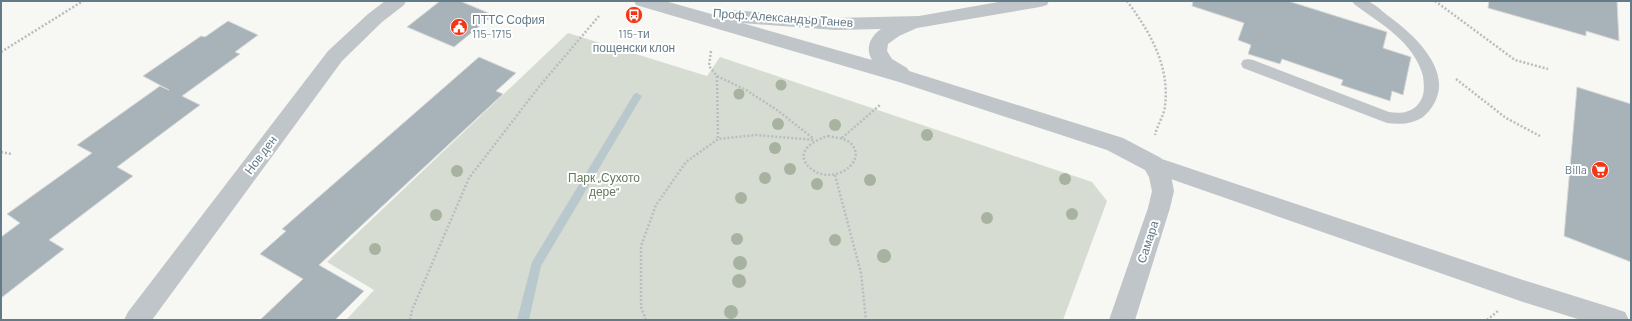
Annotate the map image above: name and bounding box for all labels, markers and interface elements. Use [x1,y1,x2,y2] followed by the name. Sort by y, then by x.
[624,5,644,25] bus stop icon: 115-ти пощенски клон
[712,5,854,30] street label: Проф. Александър Танев
[472,12,545,40] place label: ПТТС София 115-1715
[449,17,469,37] public building icon: ПТТС София 115-1715
[593,26,675,55] place label: 115-ти пощенски клон
[241,132,280,177] street label: Нов ден
[1590,160,1610,180] supermarket icon: Billa
[1565,162,1587,176] place label: Billa
[568,170,640,199] park label: Парк „Сухото дере“
[1134,218,1162,265] street label: Самара

